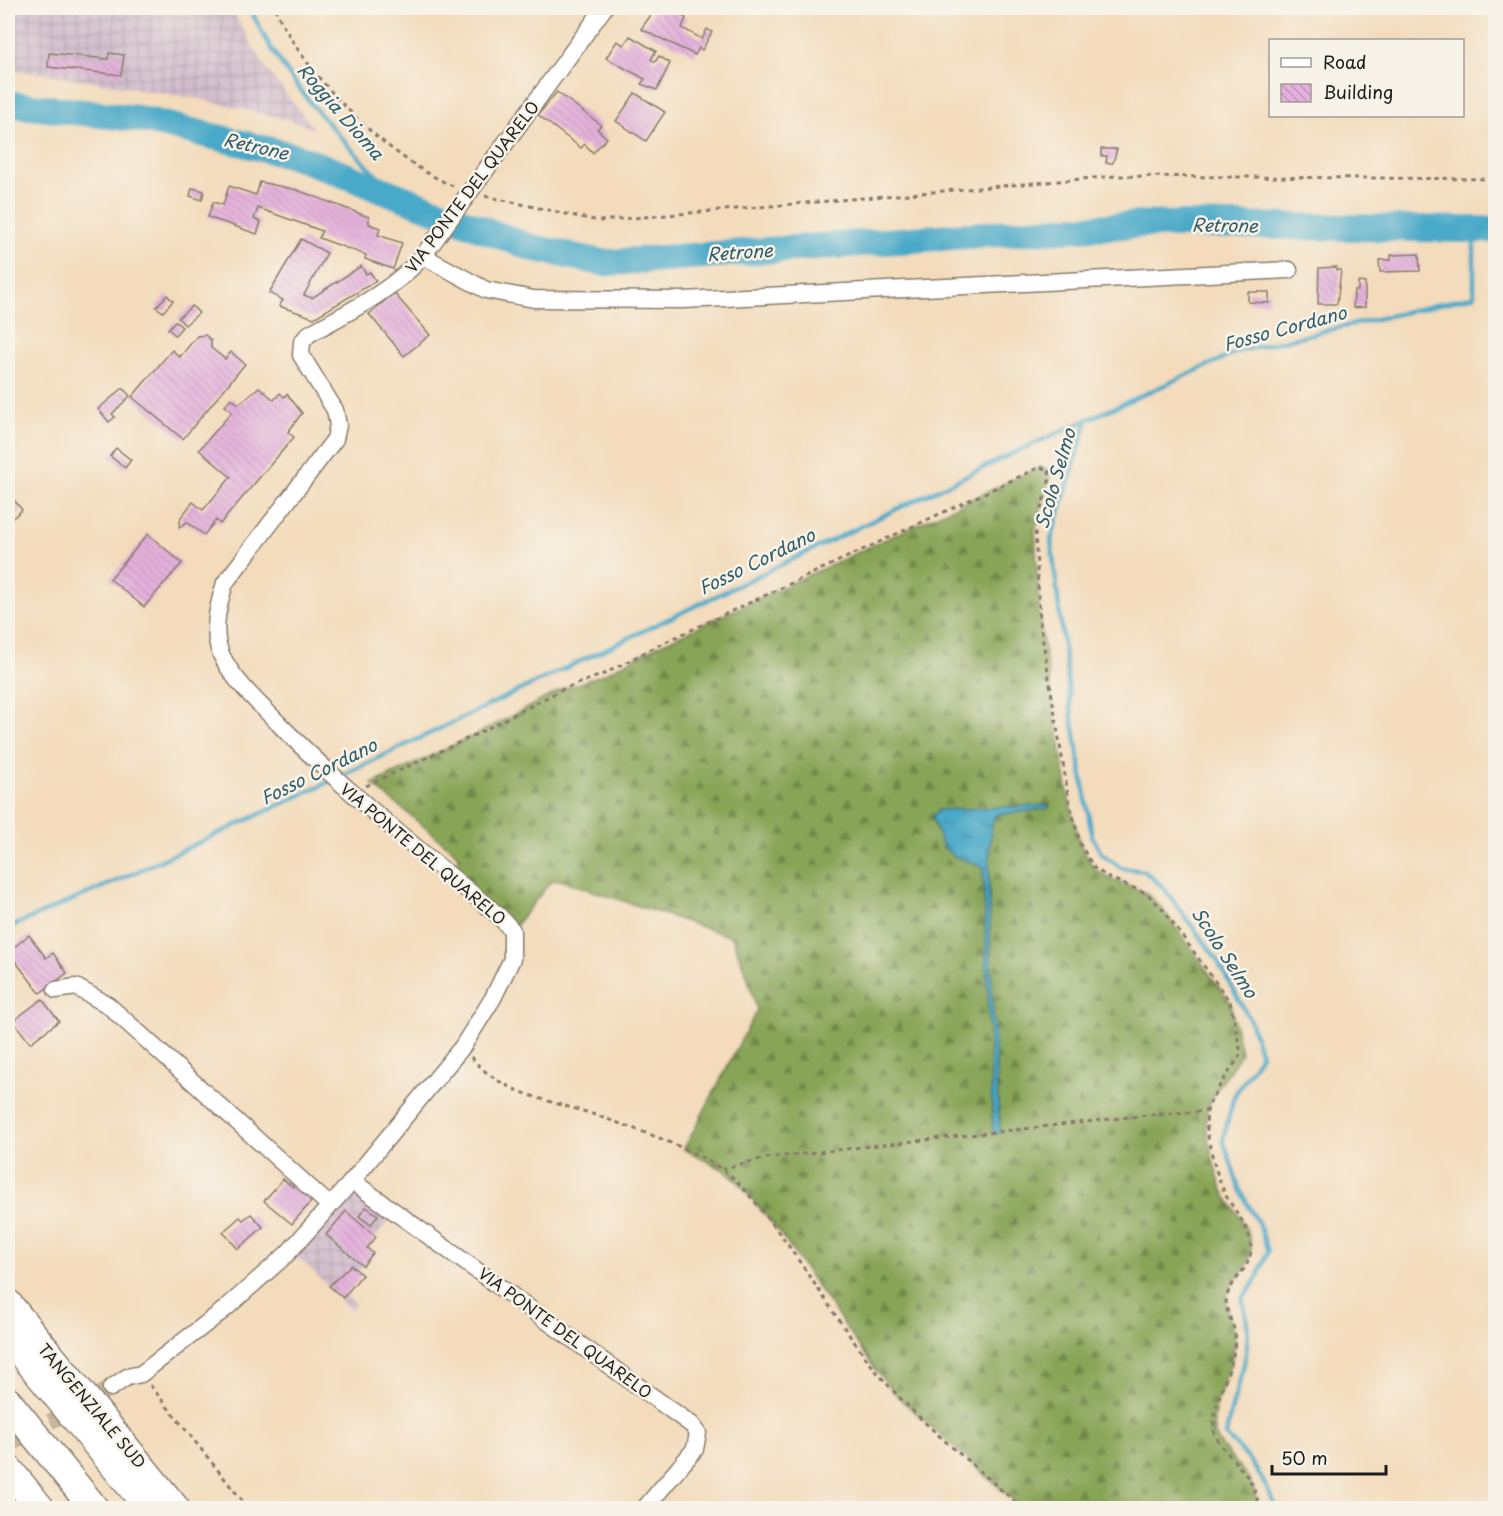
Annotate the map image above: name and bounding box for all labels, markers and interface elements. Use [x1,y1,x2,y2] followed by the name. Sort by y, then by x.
[1269,39,1464,117] legend
[1323,48,1367,75] text: Road
[291,57,391,166] water label: Roggia Dioma
[1323,78,1393,105] text: Building
[399,95,544,277] street label: VIA PONTE DEL QUARELO
[221,125,292,166] water label: Retrone
[1192,210,1259,239] water label: Retrone
[706,236,775,267] water label: Retrone
[1220,298,1350,357] water label: Fosso Cordano
[1027,424,1082,532] water label: Scolo Selmo
[694,520,820,600] water label: Fosso Cordano
[256,730,382,810] water label: Fosso Cordano
[336,777,512,930] street label: VIA PONTE DEL QUARELO
[1186,901,1265,1004] water label: Scolo Selmo
[474,1261,657,1404] street label: VIA PONTE DEL QUARELO
[33,1338,152,1473] street label: TANGENZIALE SUD
[1272,1438,1386,1476] scale bar
[1281,1444,1328,1471] text: 50 m

